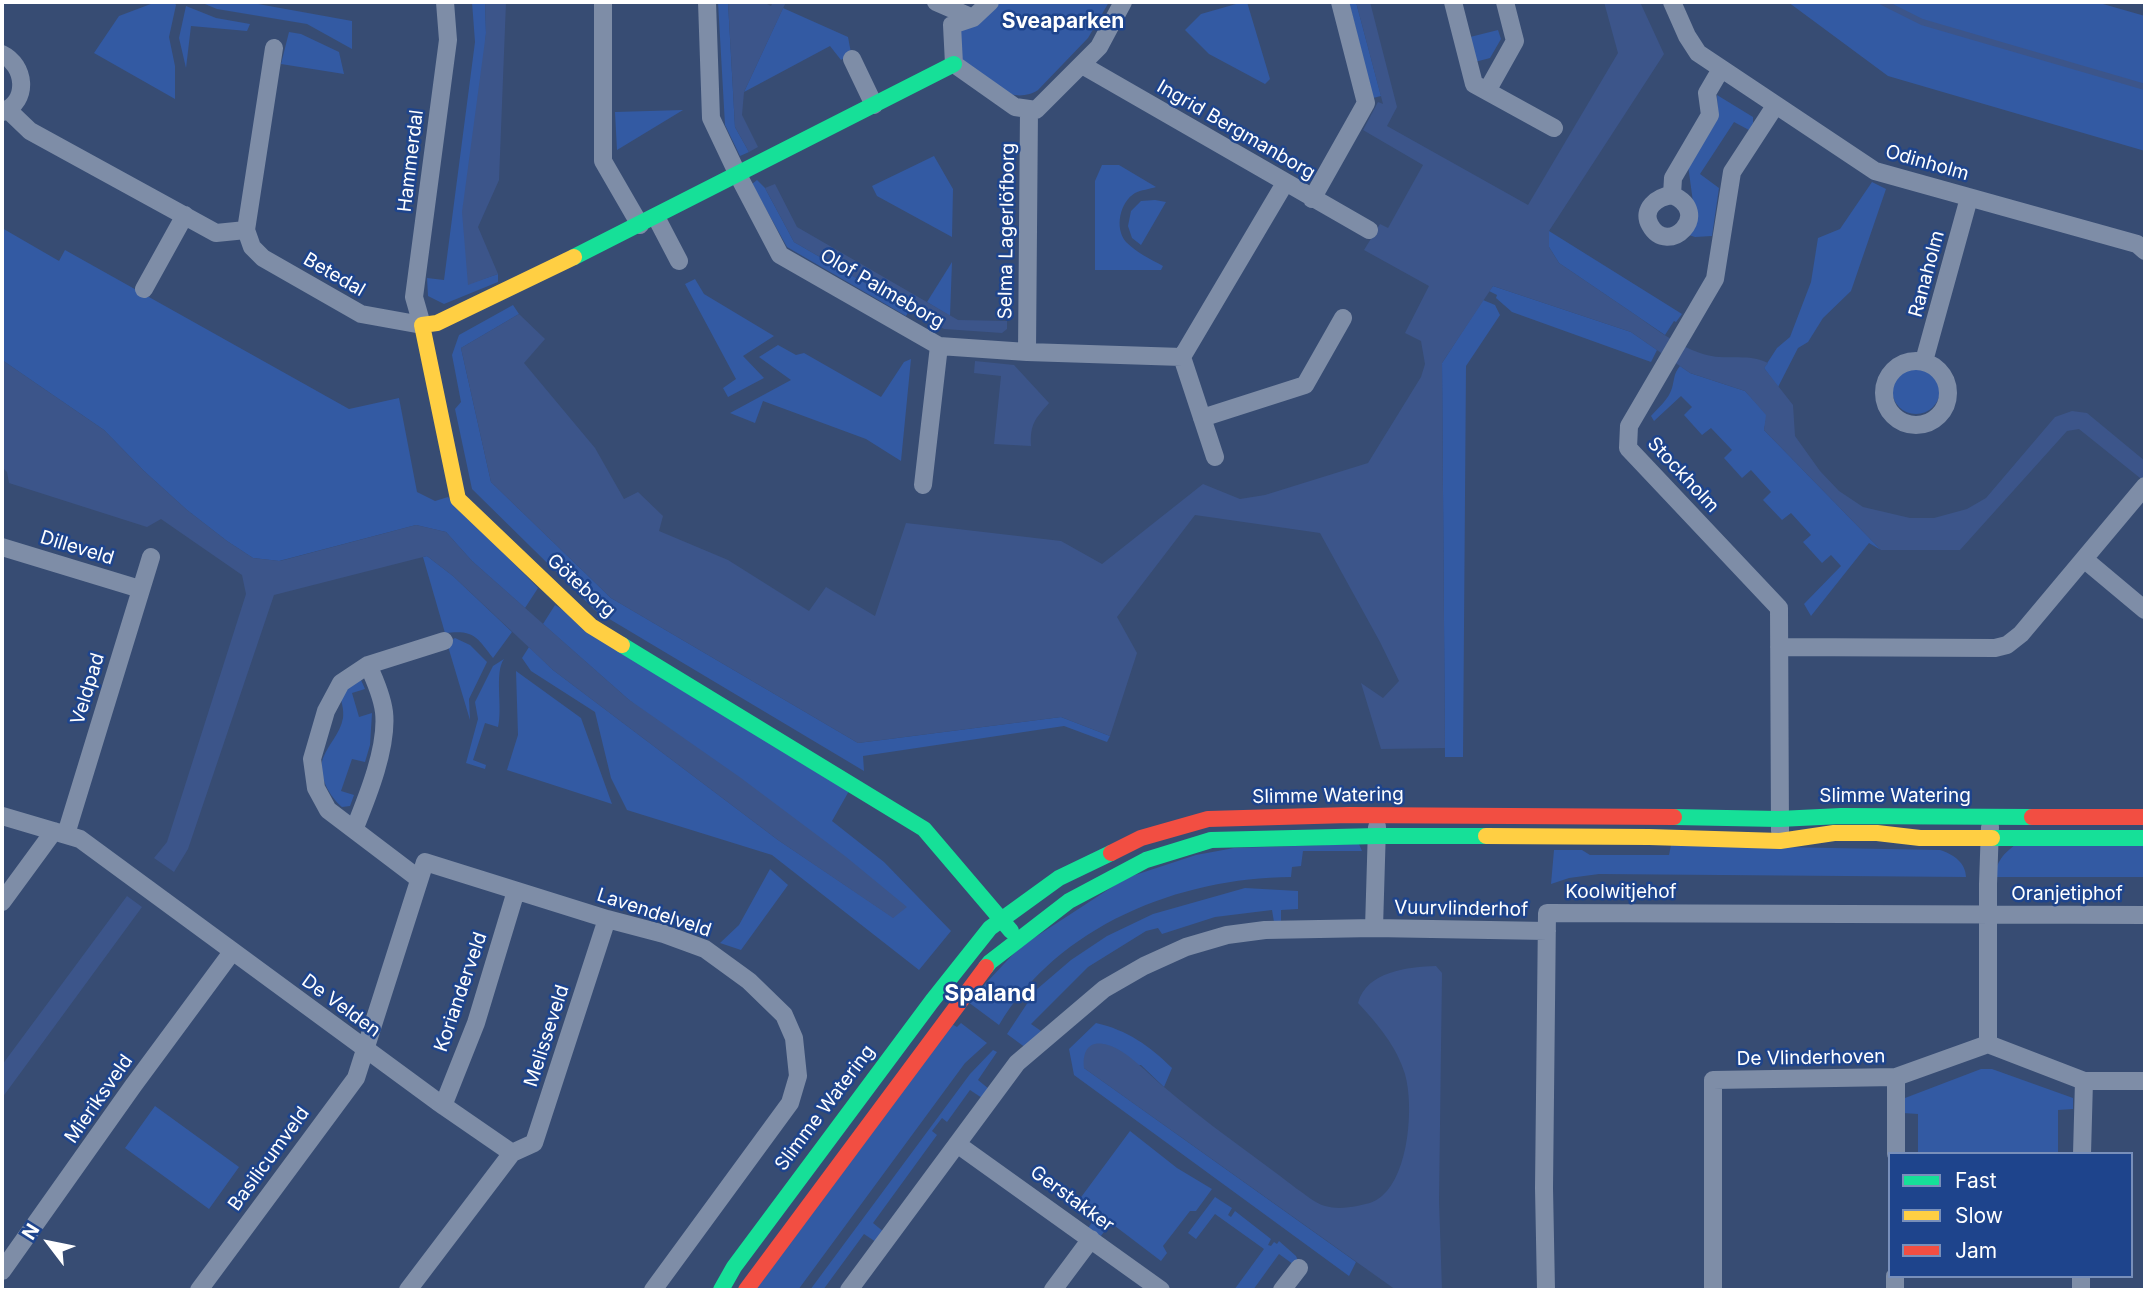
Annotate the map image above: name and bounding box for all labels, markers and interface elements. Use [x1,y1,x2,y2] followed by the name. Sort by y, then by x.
[1002,9,1124,35] district label: Sveaparken
[1153,75,1319,185] street label: Ingrid Bergmanborg
[393,109,429,213] street label: Hammerdal
[1883,140,1971,186] street label: Odinholm
[994,142,1020,320] street label: Selma Lagerlöfborg
[1905,228,1949,320] street label: Ranaholm
[816,244,948,334] street label: Olof Palmeborg
[299,248,369,302] street label: Betedal
[1642,433,1724,517] street label: Stockholm
[37,526,117,570] street label: Dilleveld
[542,549,620,623] street label: Göteborg
[66,650,110,728] street label: Veldpad
[1252,783,1404,809] street label: Slimme Watering
[1819,785,1971,807] street label: Slimme Watering
[1565,881,1677,903] street label: Koolwitjehof
[2011,883,2123,905] street label: Oranjetiphof
[594,884,714,942] street label: Lavendelveld
[1394,896,1528,922] street label: Vuurvlinderhof
[430,929,492,1055] street label: Korianderveld
[297,970,385,1042] street label: De Velden
[944,980,1036,1008] district label: Spaland
[520,982,574,1090] street label: Melisseveld
[770,1041,880,1175] street label: Slimme Watering
[1736,1045,1886,1071] street label: De Vlinderhoven
[60,1050,138,1148] street label: Mieriksveld
[224,1103,314,1215] street label: Basilicumveld
[1888,1152,2133,1278] legend
[1026,1161,1118,1237] street label: Gerstakker
[1955,1168,1997,1193] text: Fast
[1955,1203,2003,1228] text: Slow
[14,1208,84,1278] north arrow
[17,1219,44,1244] text: N
[1955,1238,1997,1263] text: Jam

